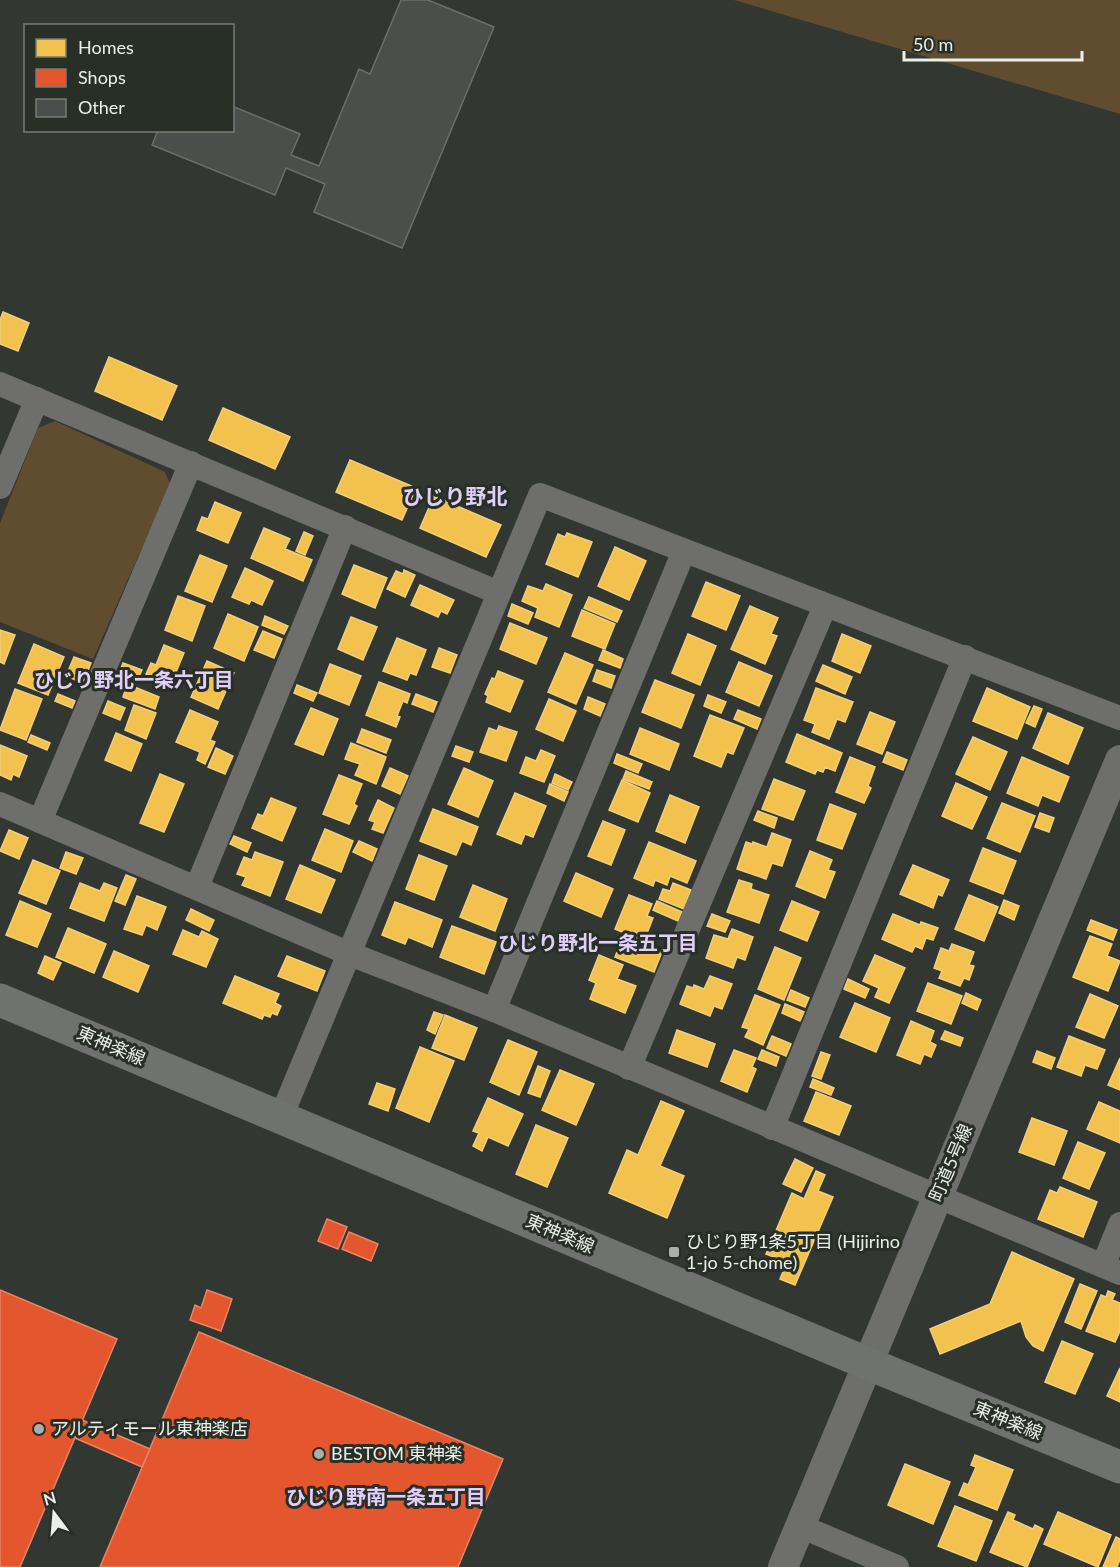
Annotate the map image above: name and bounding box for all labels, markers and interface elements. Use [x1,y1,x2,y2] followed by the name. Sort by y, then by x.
[24,24,234,132] legend
[904,24,1082,62] scale bar
[913,33,953,55] text: 50 m
[78,36,134,58] text: Homes
[78,66,126,88] text: Shops
[78,96,125,118] text: Other
[403,483,508,508] district label: ひじり野北
[34,667,234,691] district label: ひじり野北一条六丁目
[498,930,698,954] district label: ひじり野北一条五丁目
[74,1021,149,1069] street label: 東神楽線
[924,1120,976,1205] street label: 町道5号線
[523,1209,598,1257] street label: 東神楽線
[686,1230,900,1273] place label: ひじり野1条5丁目 (Hijirino 1-jo 5-chome)
[667,1245,681,1259] marker: ひじり野1条5丁目 (Hijirino 1-jo 5-chome)
[971,1396,1046,1444] street label: 東神楽線
[51,1417,248,1439] place label: アルティモール東神楽店
[32,1422,46,1436] marker: アルティモール東神楽店
[331,1442,463,1464] place label: BESTOM 東神楽
[312,1447,326,1461] marker: BESTOM 東神楽
[24,1483,84,1543] north arrow
[286,1484,486,1508] district label: ひじり野南一条五丁目
[41,1487,58,1509] text: N

